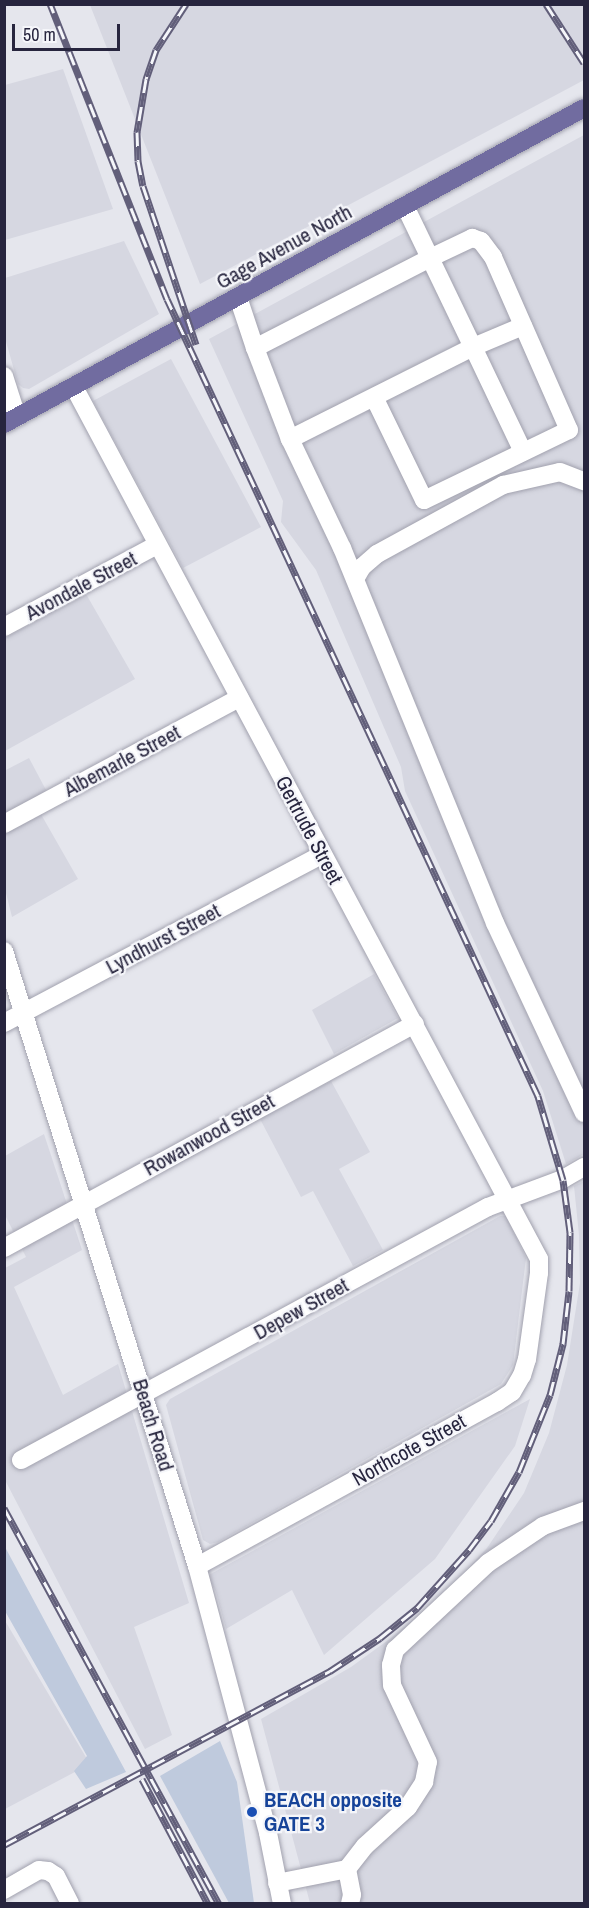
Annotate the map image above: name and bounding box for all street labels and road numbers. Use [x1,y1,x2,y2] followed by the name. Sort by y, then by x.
[211,199,357,295] street label: Gage Avenue North
[21,546,141,626] street label: Avondale Street
[59,720,185,802] street label: Albemarle Street
[270,772,348,888] street label: Gertrude Street
[102,898,224,980] street label: Lyndhurst Street
[139,1089,279,1181] street label: Rowanwood Street
[249,1273,353,1345] street label: Depew Street
[127,1376,179,1474] street label: Beach Road
[348,1409,470,1491] street label: Northcote Street

